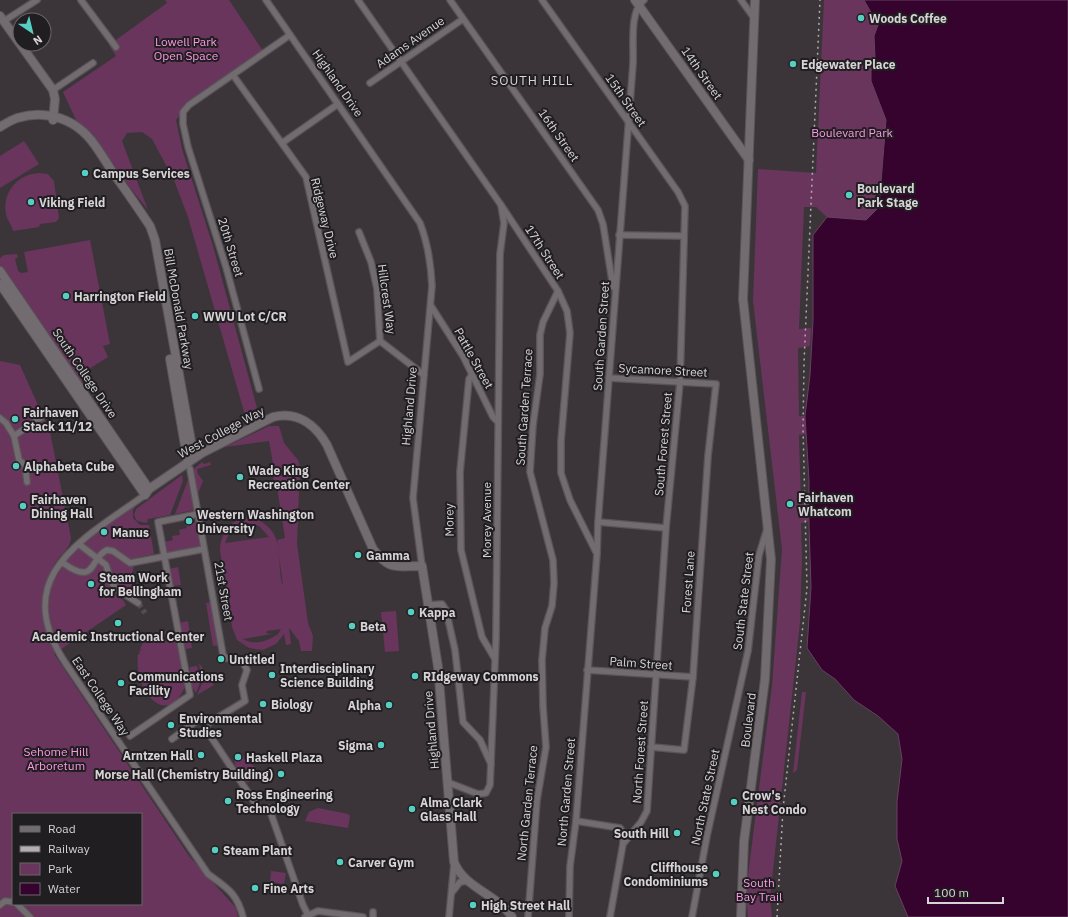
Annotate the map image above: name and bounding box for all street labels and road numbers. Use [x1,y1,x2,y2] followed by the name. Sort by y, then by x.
[373,13,448,71] street label: Adams Avenue
[678,44,726,102] street label: 14th Street
[309,46,367,120] street label: Highland Drive
[602,71,650,129] street label: 15th Street
[535,106,583,164] street label: 16th Street
[308,176,342,260] street label: Ridgeway Drive
[215,216,247,278] street label: 20th Street
[522,222,568,282] street label: 17th Street
[161,247,197,371] street label: Bill McDonald Parkway
[375,263,399,335] street label: Hillcrest Way
[590,281,612,391] street label: South Garden Street
[49,325,121,421] street label: South College Drive
[451,325,497,391] street label: Pattle Street
[512,348,536,466] street label: South Garden Terrace
[618,360,708,380] street label: Sycamore Street
[398,366,420,446] street label: Highland Drive
[651,391,675,497] street label: South Forest Street
[175,403,267,461] street label: West College Way
[479,481,494,558] street label: Morey Avenue
[441,503,457,537] street label: Morey
[678,550,698,614] street label: Forest Lane
[730,551,756,651] street label: South State Street
[211,560,237,622] street label: 21st Street
[609,653,673,673] street label: Palm Street
[69,654,133,738] street label: East College Way
[420,690,442,770] street label: Highland Drive
[737,692,759,748] street label: Boulevard
[629,700,651,804] street label: North Forest Street
[554,737,578,847] street label: North Garden Street
[513,744,541,862] street label: North Garden Terrace
[688,748,722,846] street label: North State Street

